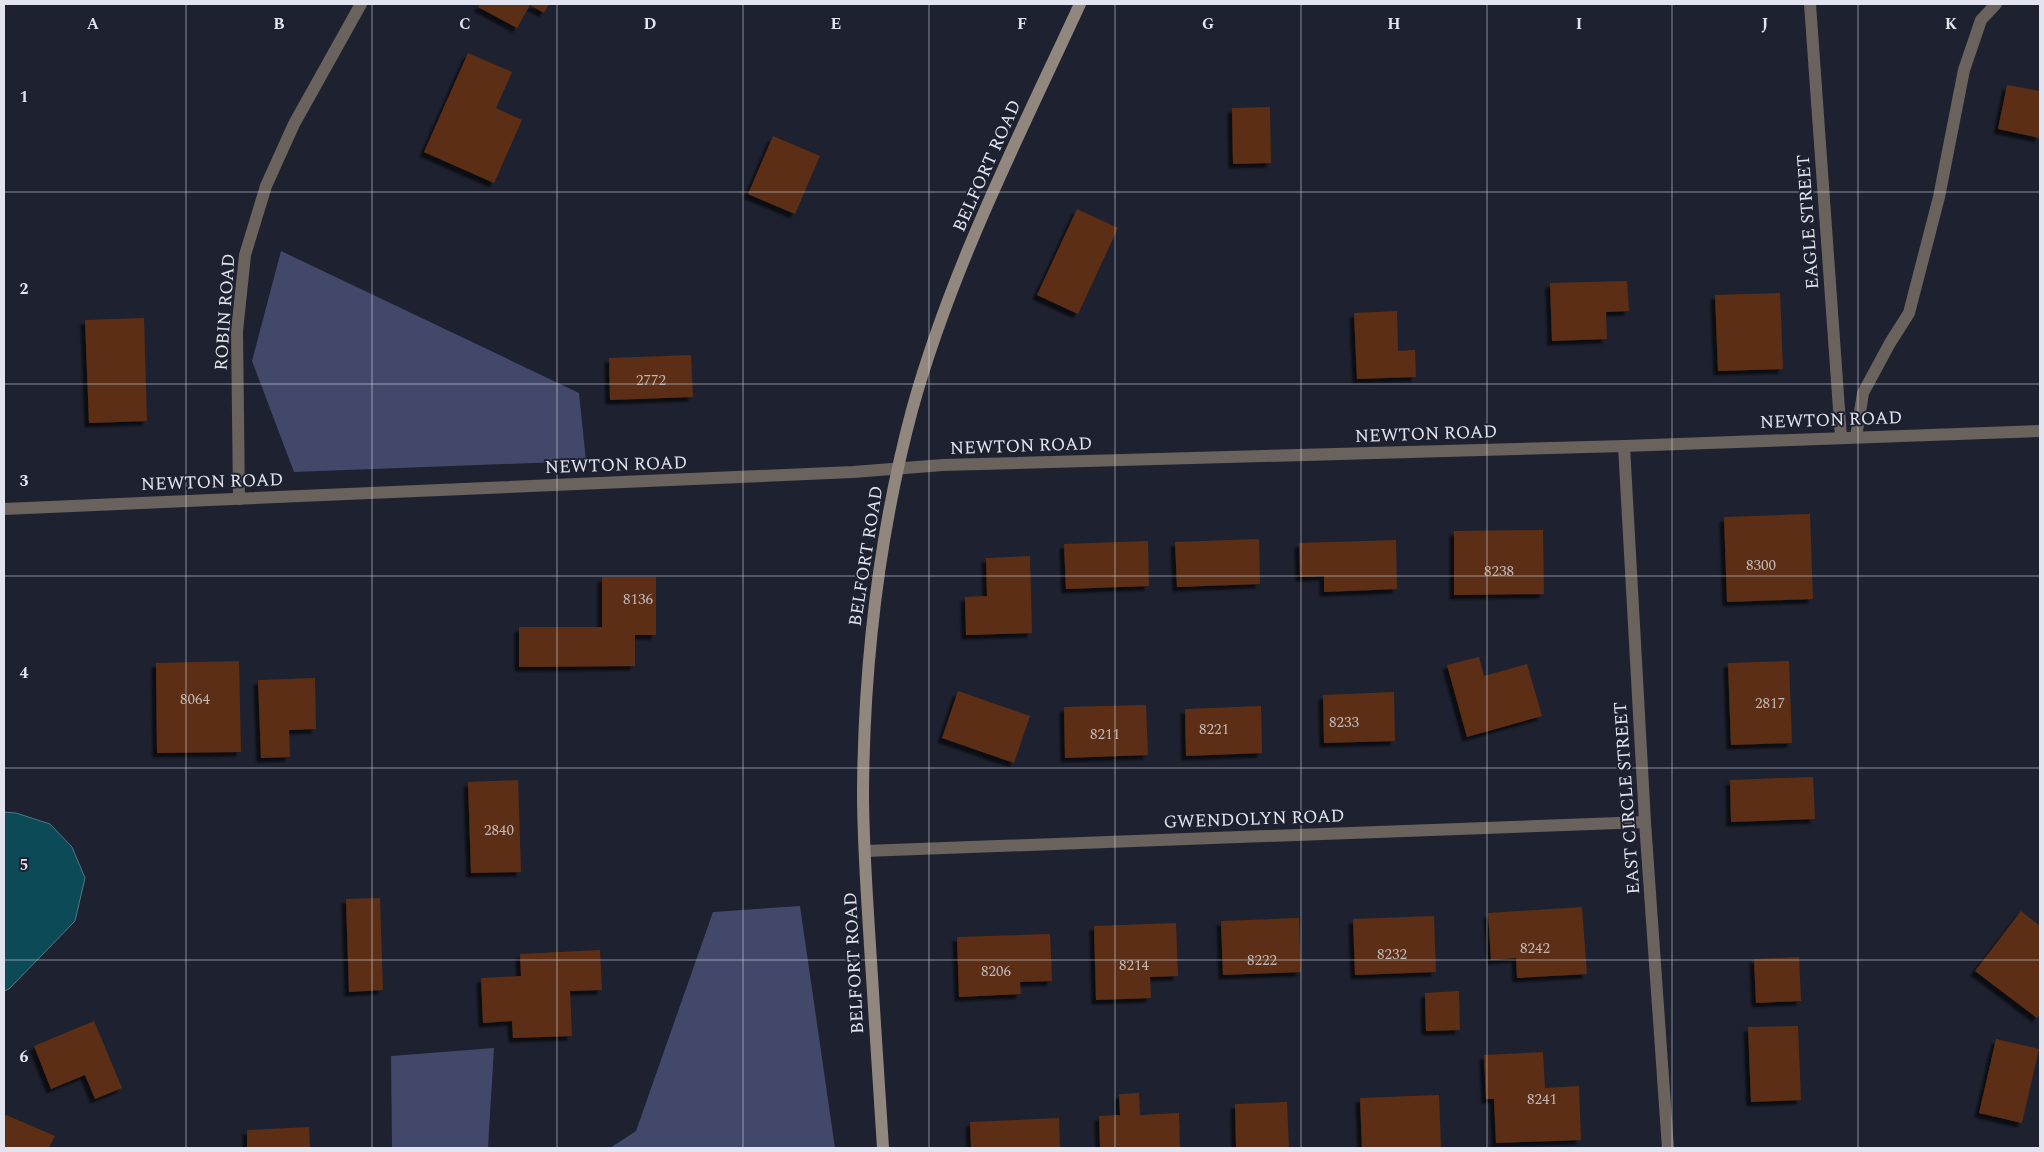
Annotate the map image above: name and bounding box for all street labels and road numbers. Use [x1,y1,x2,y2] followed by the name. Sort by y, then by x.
[946,96,1028,236] street label: BELFORT ROAD
[1790,154,1826,290] street label: EAGLE STREET
[207,252,243,372] street label: ROBIN ROAD
[1759,404,1903,436] street label: NEWTON ROAD
[1354,418,1498,450] street label: NEWTON ROAD
[949,430,1093,462] street label: NEWTON ROAD
[544,449,688,481] street label: NEWTON ROAD
[140,466,284,498] street label: NEWTON ROAD
[842,484,890,628] street label: BELFORT ROAD
[1607,701,1647,895] street label: EAST CIRCLE STREET
[1163,802,1345,836] street label: GWENDOLYN ROAD
[837,891,871,1035] street label: BELFORT ROAD

